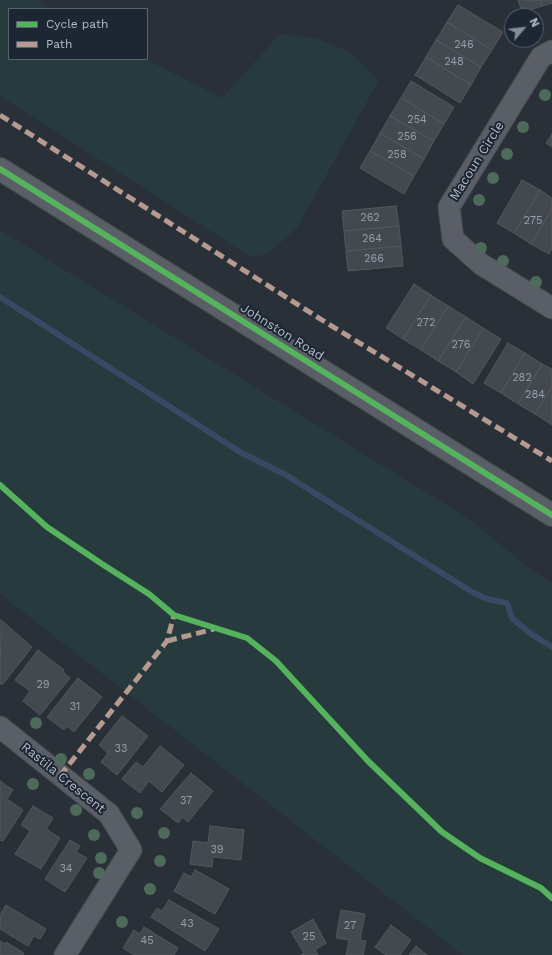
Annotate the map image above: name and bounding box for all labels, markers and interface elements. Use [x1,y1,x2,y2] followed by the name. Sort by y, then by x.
[8,8,148,60] legend
[504,8,544,48] north arrow
[527,16,542,29] text: N
[46,17,108,31] text: Cycle path
[46,37,72,51] text: Path
[454,38,474,52] house number: 246
[444,55,464,69] house number: 248
[407,113,427,127] house number: 254
[446,119,508,203] street label: Macoun Circle
[397,130,417,144] house number: 256
[387,148,407,162] house number: 258
[360,211,380,225] house number: 262
[524,214,542,228] house number: 275
[362,232,382,246] house number: 264
[364,252,384,266] house number: 266
[237,300,327,364] street label: Johnston Road
[417,316,435,330] house number: 272
[452,338,470,352] house number: 276
[512,371,532,385] house number: 282
[525,388,545,402] house number: 284
[36,678,50,692] house number: 29
[70,700,80,714] house number: 31
[18,739,108,817] street label: Rastila Crescent
[115,742,127,756] house number: 33
[180,794,192,808] house number: 37
[210,843,224,857] house number: 39
[59,862,73,876] house number: 34
[180,917,194,931] house number: 43
[344,919,356,933] house number: 27
[303,930,315,944] house number: 25
[140,934,154,948] house number: 45

